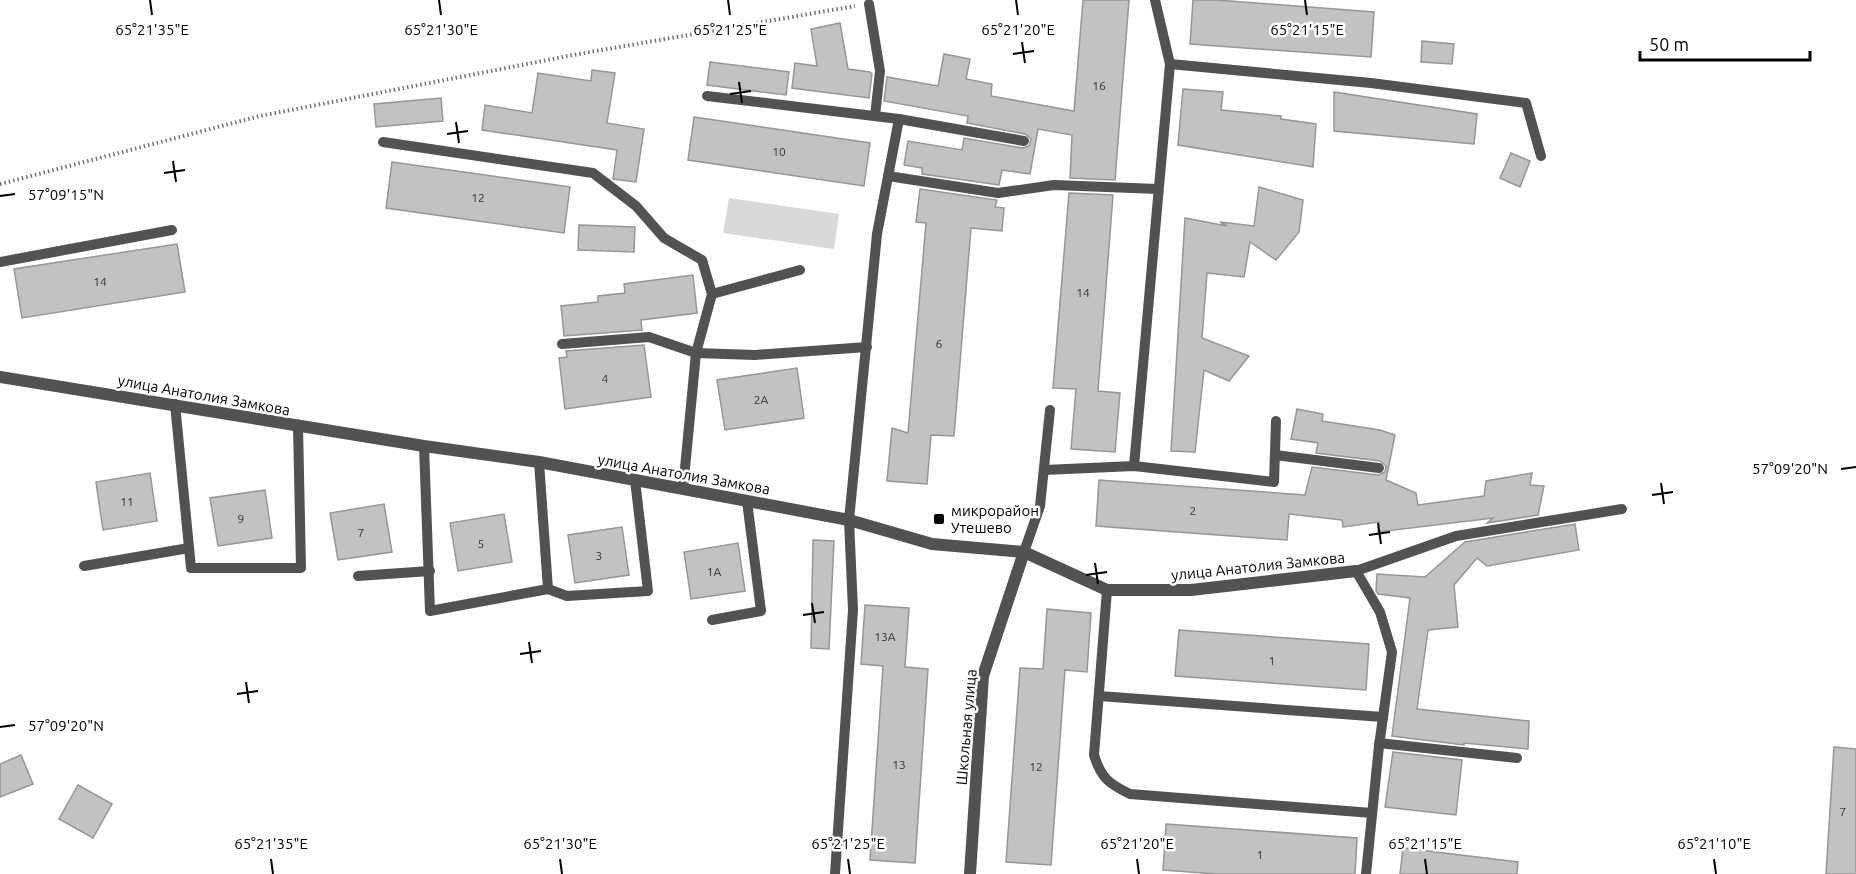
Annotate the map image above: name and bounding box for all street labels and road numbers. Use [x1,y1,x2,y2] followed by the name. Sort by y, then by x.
[117,371,291,419] street label: улица Анатолия Замкова
[597,450,771,498] street label: улица Анатолия Замкова
[1170,548,1346,584] street label: улица Анатолия Замкова
[952,668,980,786] street label: Школьная улица

